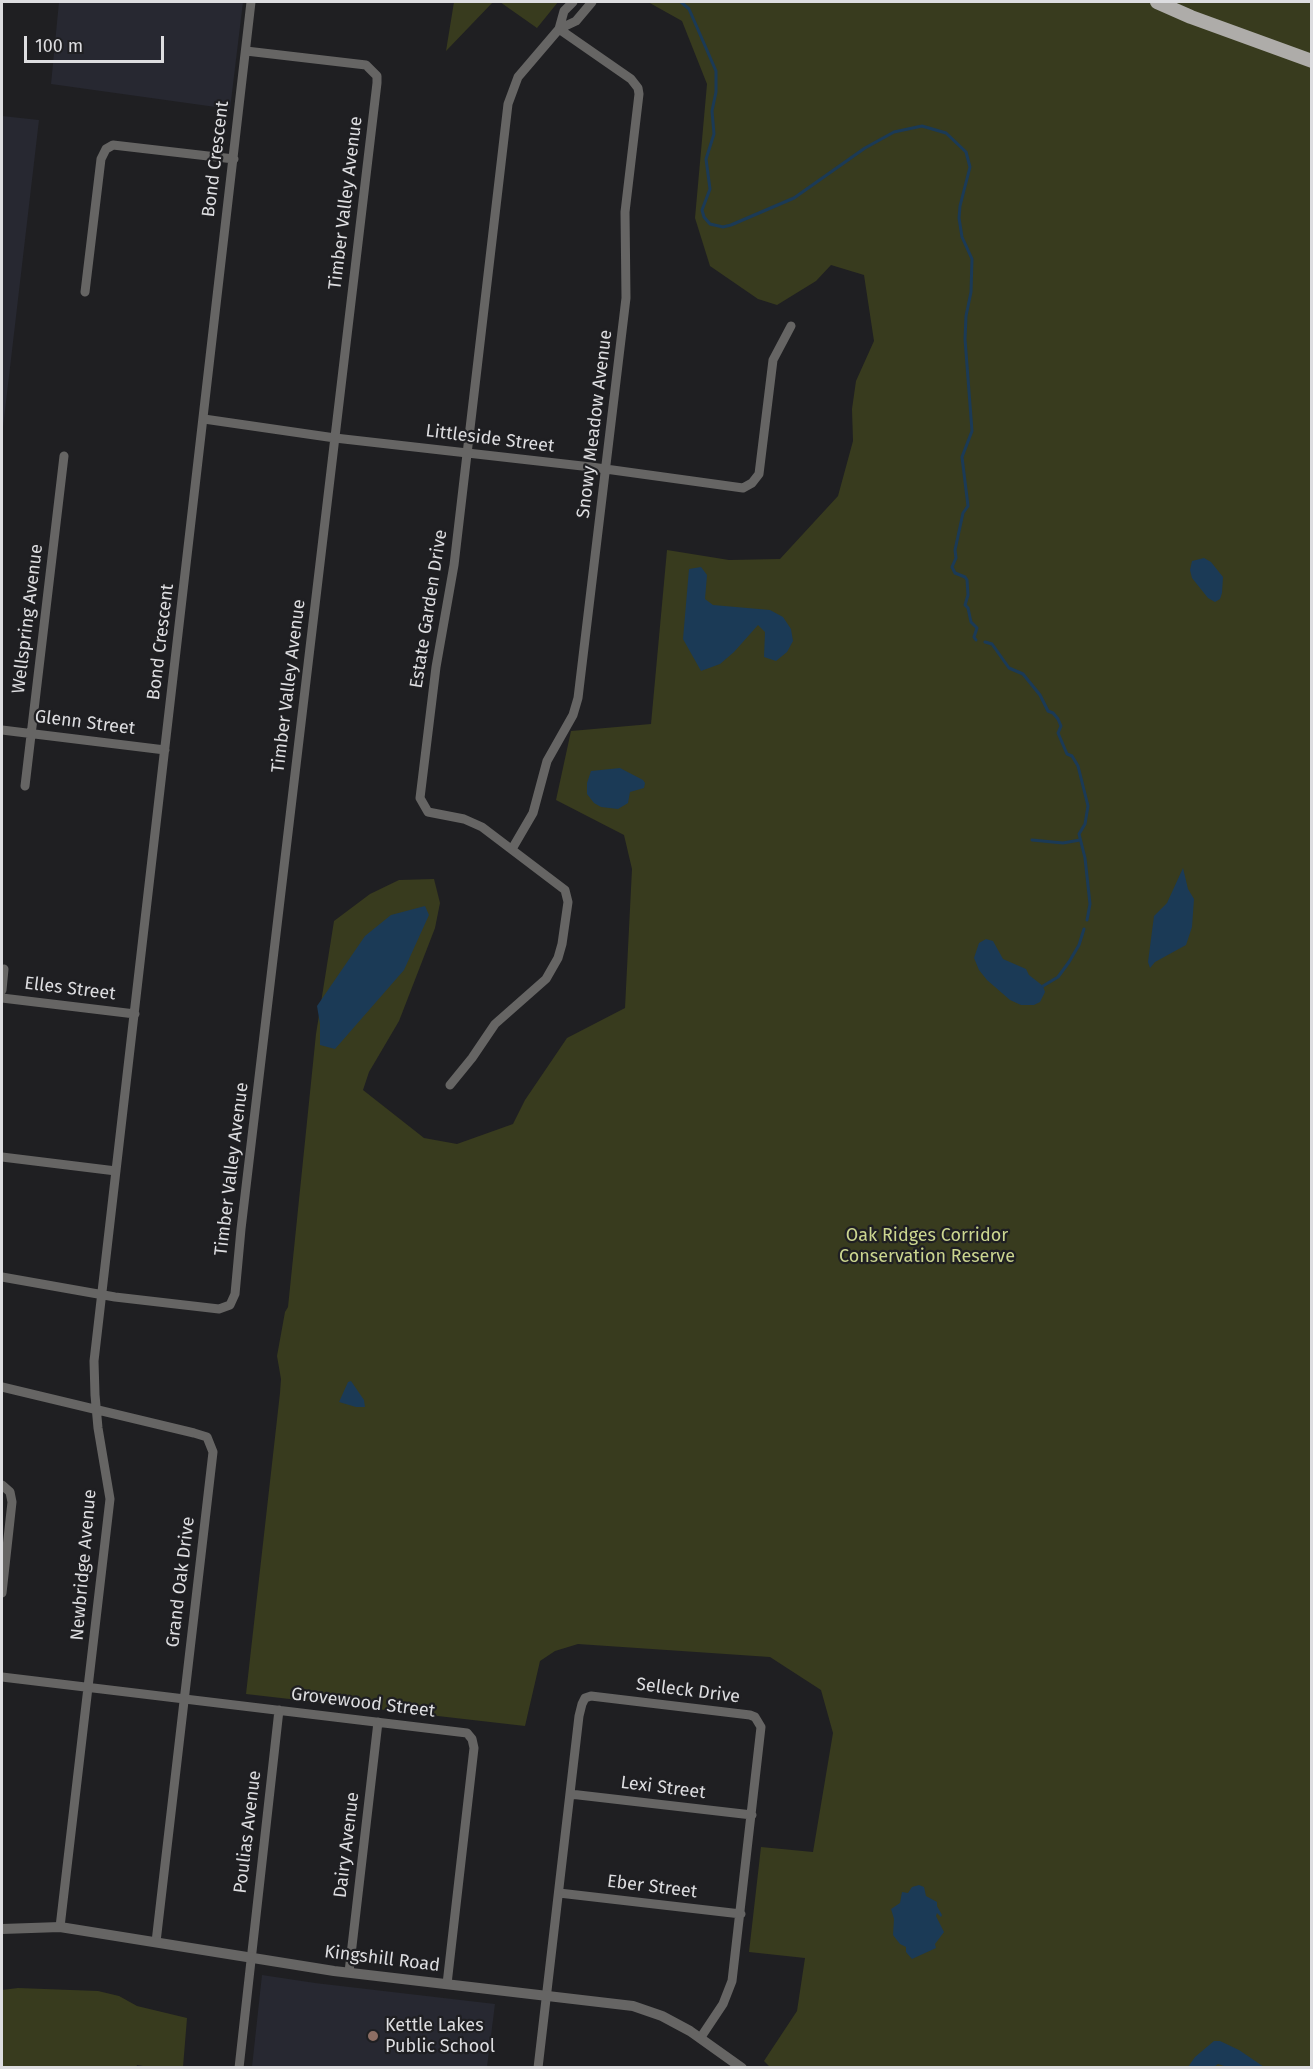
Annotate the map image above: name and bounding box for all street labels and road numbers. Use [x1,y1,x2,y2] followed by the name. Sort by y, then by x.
[198,100,234,218] street label: Bond Crescent
[325,115,367,291] street label: Timber Valley Avenue
[573,329,617,519] street label: Snowy Meadow Avenue
[424,420,556,458] street label: Littleside Street
[406,528,452,690] street label: Estate Garden Drive
[8,543,48,695] street label: Wellspring Avenue
[143,583,179,701] street label: Bond Crescent
[268,598,310,774] street label: Timber Valley Avenue
[34,706,136,740] street label: Glenn Street
[23,973,117,1005] street label: Elles Street
[211,1081,253,1257] street label: Timber Valley Avenue
[67,1488,101,1642] street label: Newbridge Avenue
[162,1515,200,1649] street label: Grand Oak Drive
[635,1674,741,1708] street label: Selleck Drive
[290,1683,436,1723] street label: Grovewood Street
[230,1769,266,1895] street label: Poulias Avenue
[619,1772,707,1804] street label: Lexi Street
[330,1791,364,1899] street label: Dairy Avenue
[606,1871,698,1903] street label: Eber Street
[323,1941,441,1977] street label: Kingshill Road

